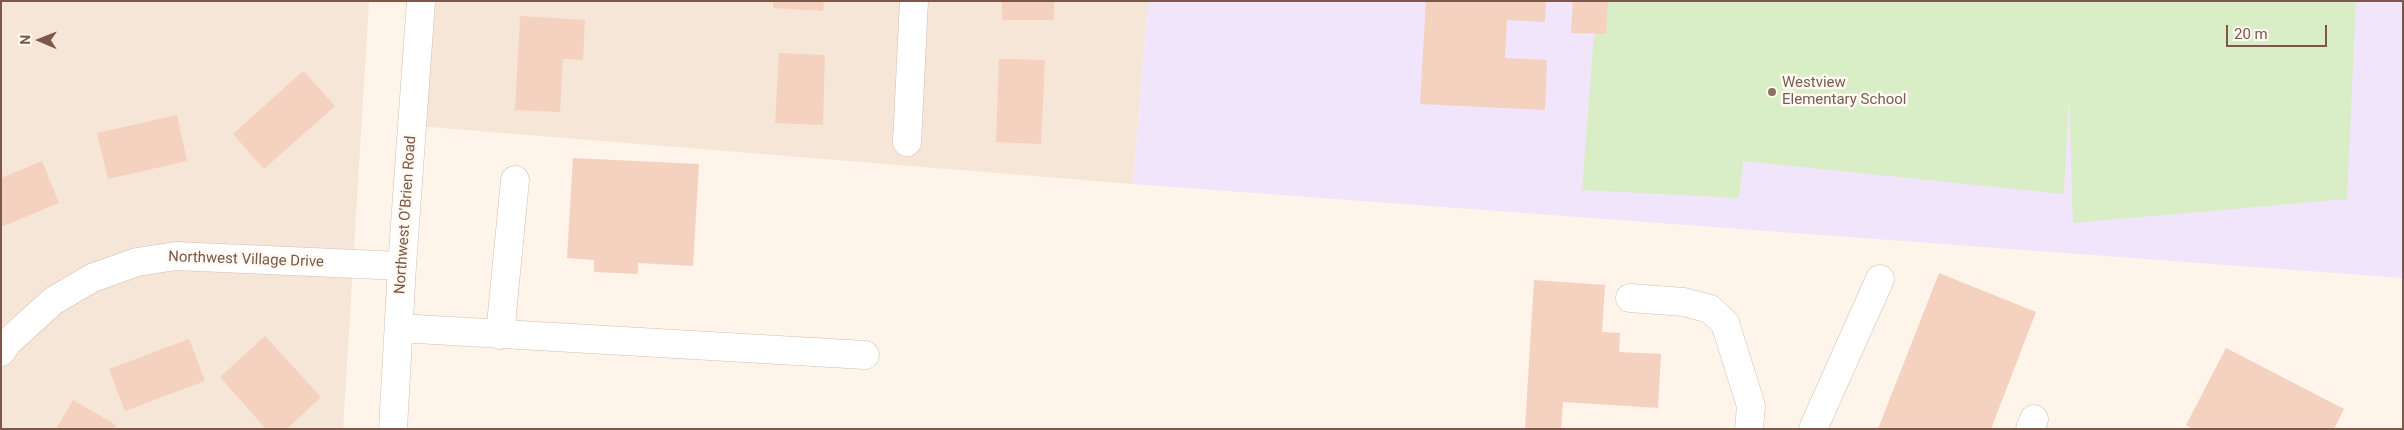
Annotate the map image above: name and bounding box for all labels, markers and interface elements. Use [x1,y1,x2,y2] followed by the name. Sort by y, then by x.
[15,15,65,65] north arrow
[2229,15,2330,47] scale bar
[2234,25,2268,43] text: 20 m
[17,35,33,45] text: N
[1782,74,1906,109] place label: Westview Elementary School
[1766,86,1778,98] marker: Westview Elementary School
[391,135,421,295] street label: Northwest O'Brien Road
[168,248,324,272] street label: Northwest Village Drive

